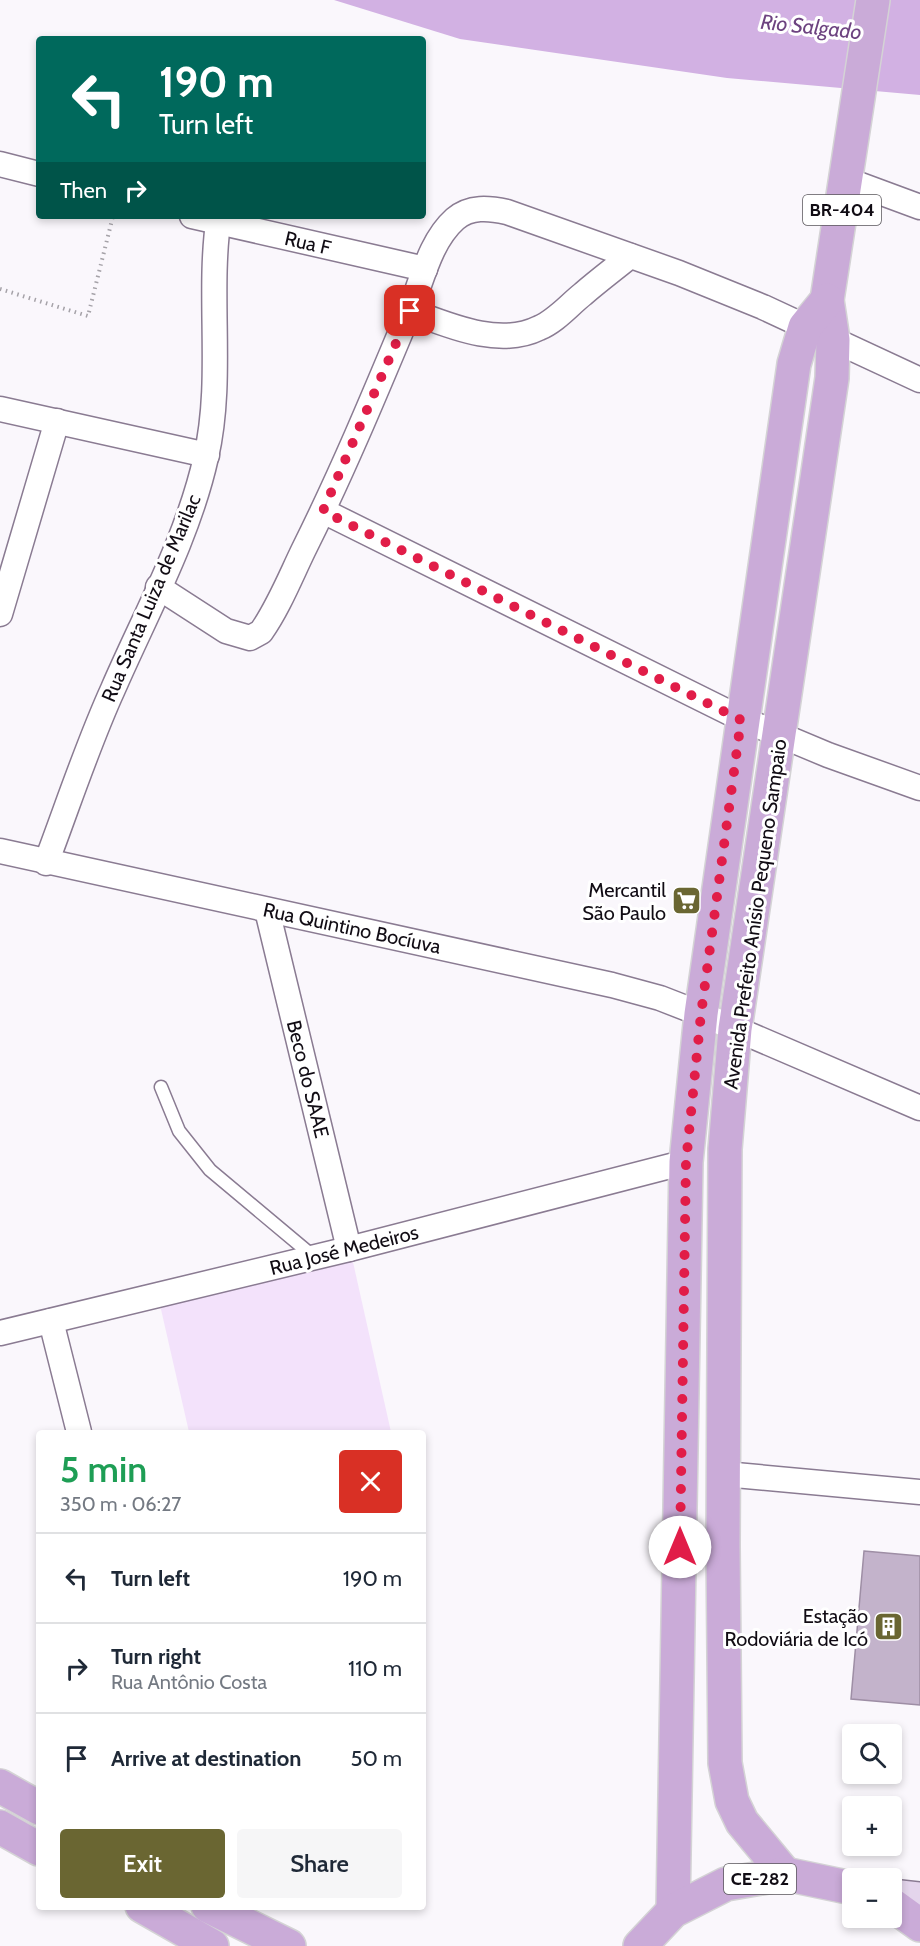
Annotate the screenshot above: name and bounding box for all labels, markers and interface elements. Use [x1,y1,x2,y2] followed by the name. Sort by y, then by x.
[759,9,863,44] water label: Rio Salgado
[159,56,274,108] text: 190 m
[60,60,138,138] icon: left
[159,108,253,141] text: Turn left
[119,174,152,207] icon: right
[60,177,107,204] text: Then
[803,195,881,225] road number: BR-404
[282,226,334,260] street label: Rua F
[384,285,435,336] pin
[393,294,426,327] icon: arrive
[96,491,206,705] street label: Rua Santa Luiza de Marilac
[719,737,791,1091] street label: Avenida Prefeito Anísio Pequeno Sampaio
[582,878,666,925] place label: Mercantil São Paulo
[671,885,703,917] supermarket icon: Mercantil São Paulo
[261,897,443,959] street label: Rua Quintino Bocíuva
[282,1018,334,1140] street label: Beco do SAAE
[267,1220,421,1280] street label: Rua José Medeiros
[60,1447,147,1491] text: 5 min
[339,1450,402,1513] button: close
[60,1492,181,1516] text: 350 m · 06:27
[648,1515,712,1579] position arrow
[60,1562,93,1595] icon: left
[111,1565,190,1592] text: Turn left
[343,1565,402,1592] text: 190 m
[724,1604,868,1651] place label: Estação Rodoviária de Icó
[873,1611,905,1643] building icon: Estação Rodoviária de Icó
[111,1643,201,1670] text: Turn right
[60,1652,93,1685] icon: right
[348,1655,402,1682] text: 110 m
[111,1670,267,1694] text: Rua Antônio Costa
[842,1724,902,1928] map controls
[842,1724,902,1784] button: search
[60,1742,93,1775] icon: arrive
[111,1745,301,1772] text: Arrive at destination
[350,1745,402,1772] text: 50 m
[842,1796,902,1856] button: +
[60,1829,225,1898] button: Exit
[237,1829,402,1898] button: Share
[724,1864,796,1894] road number: CE-282
[842,1868,902,1928] button: −

